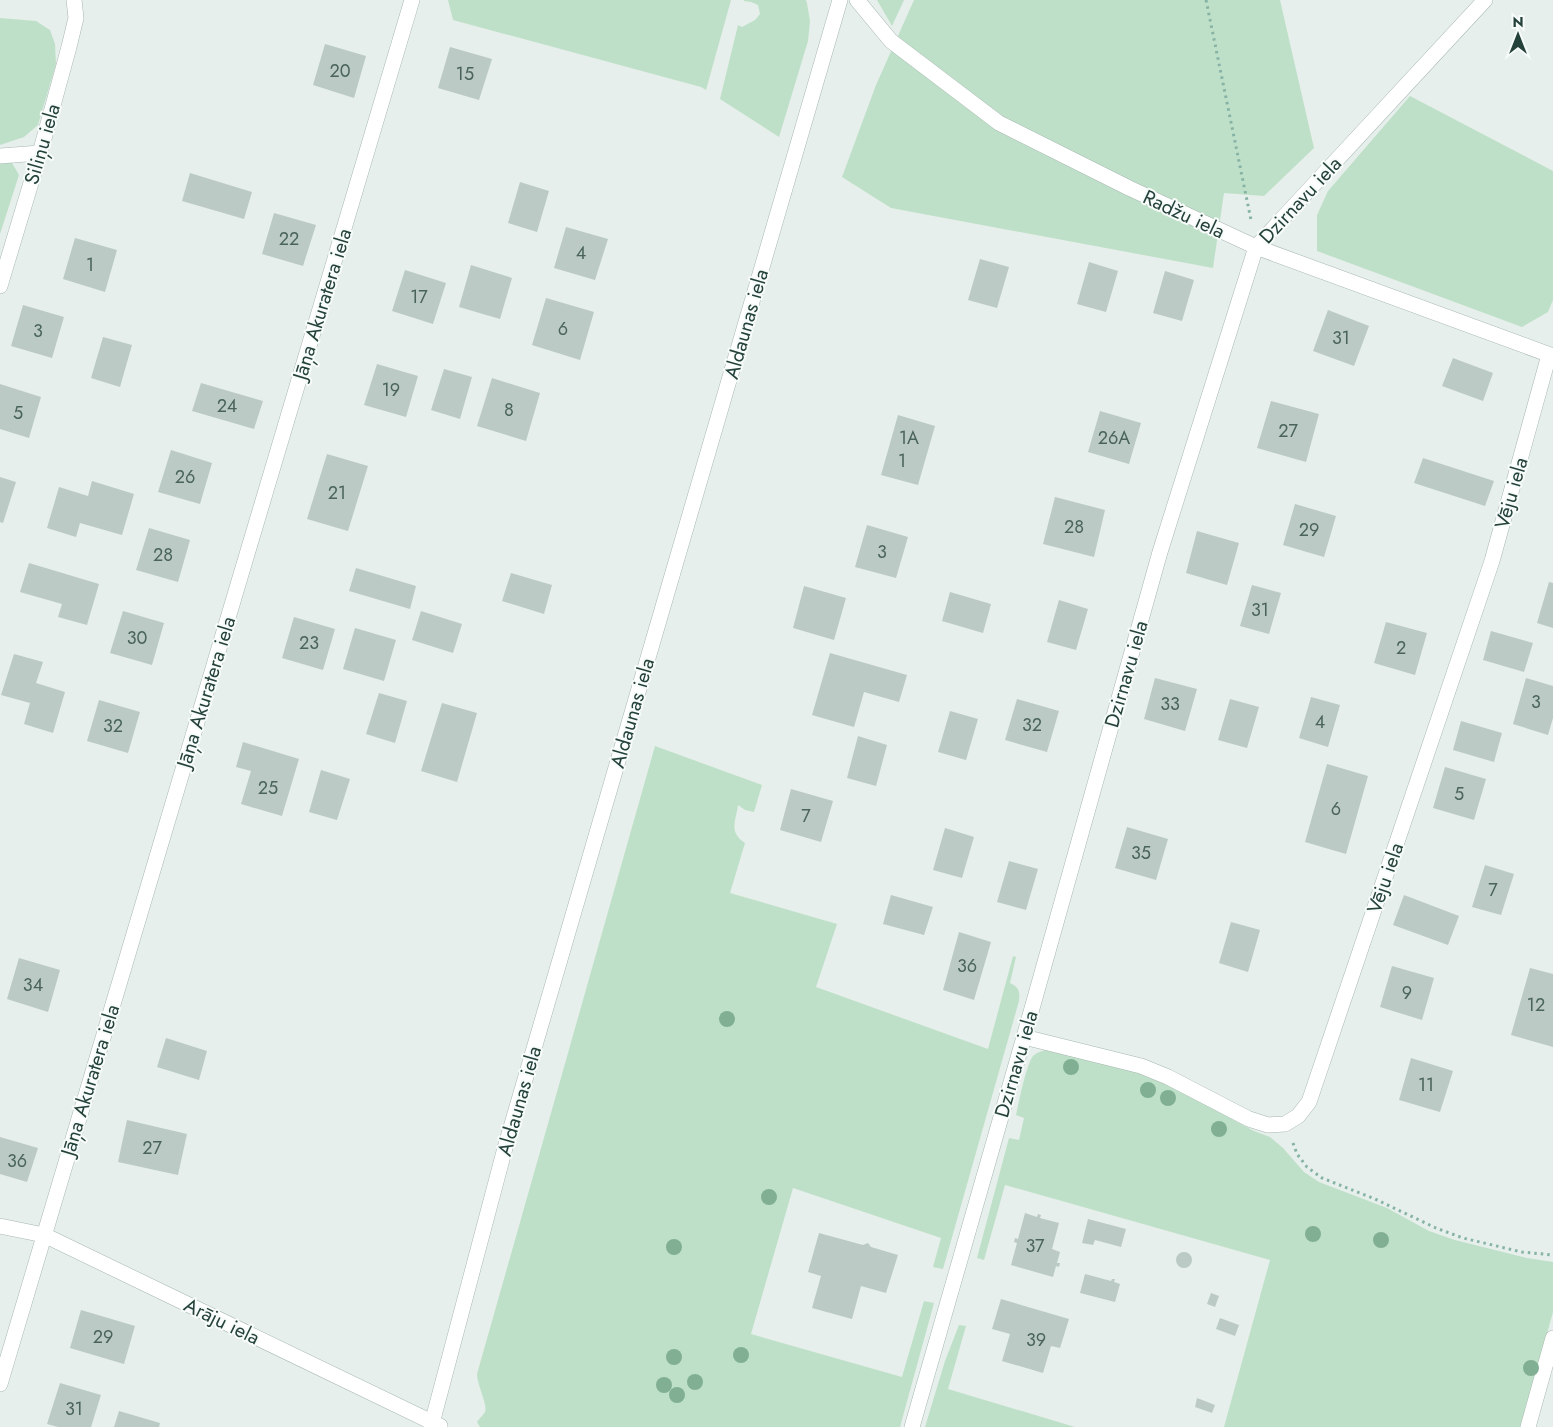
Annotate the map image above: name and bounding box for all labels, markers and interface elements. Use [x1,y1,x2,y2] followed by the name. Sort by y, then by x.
[1493,10,1543,60] north arrow
[1512,12,1524,32] text: N
[329,58,351,84] house number: 20
[456,61,474,87] house number: 15
[17,100,68,188] street label: Siliņu iela
[1252,150,1348,250] street label: Dzirnavu iela
[1138,183,1230,246] street label: Radžu iela
[285,225,359,386] street label: Jāņa Akuratera iela
[279,226,299,252] house number: 22
[576,240,586,266] house number: 4
[86,252,94,278] house number: 1
[717,266,776,383] street label: Aldaunas iela
[410,284,428,310] house number: 17
[558,316,568,342] house number: 6
[33,318,43,344] house number: 3
[1332,325,1350,351] house number: 31
[382,377,400,403] house number: 19
[217,393,237,419] house number: 24
[504,397,514,423] house number: 8
[13,400,23,426] house number: 5
[1278,418,1298,444] house number: 27
[899,425,919,451] house number: 1A
[1098,425,1130,451] house number: 26A
[898,448,906,474] house number: 1
[1487,454,1535,532] street label: Vēju iela
[175,464,195,490] house number: 26
[328,480,346,506] house number: 21
[1064,514,1084,540] house number: 28
[1299,517,1319,543] house number: 29
[877,539,887,565] house number: 3
[153,542,173,568] house number: 28
[1251,597,1269,623] house number: 31
[169,613,243,774] street label: Jāņa Akuratera iela
[1097,617,1156,731] street label: Dzirnavu iela
[127,625,148,651] house number: 30
[299,630,319,656] house number: 23
[1396,635,1406,661] house number: 2
[603,655,662,772] street label: Aldaunas iela
[1531,689,1541,715] house number: 3
[1160,691,1180,717] house number: 33
[1315,709,1325,735] house number: 4
[1022,712,1042,738] house number: 32
[103,713,123,739] house number: 32
[258,775,278,801] house number: 25
[1454,781,1464,807] house number: 5
[1331,796,1341,822] house number: 6
[801,803,811,829] house number: 7
[1360,839,1411,917] street label: Vēju iela
[1131,840,1151,866] house number: 35
[1488,877,1498,903] house number: 7
[957,953,977,979] house number: 36
[23,972,43,998] house number: 34
[1402,980,1412,1006] house number: 9
[1527,992,1545,1018] house number: 12
[53,1001,127,1162] street label: Jāņa Akuratera iela
[987,1007,1046,1121] street label: Dzirnavu iela
[490,1043,549,1160] street label: Aldaunas iela
[1418,1072,1434,1098] house number: 11
[142,1135,162,1161] house number: 27
[7,1148,27,1174] house number: 36
[1025,1233,1045,1259] house number: 37
[179,1291,265,1352] street label: Arāju iela
[93,1324,113,1350] house number: 29
[1026,1327,1046,1353] house number: 39
[65,1396,83,1422] house number: 31

